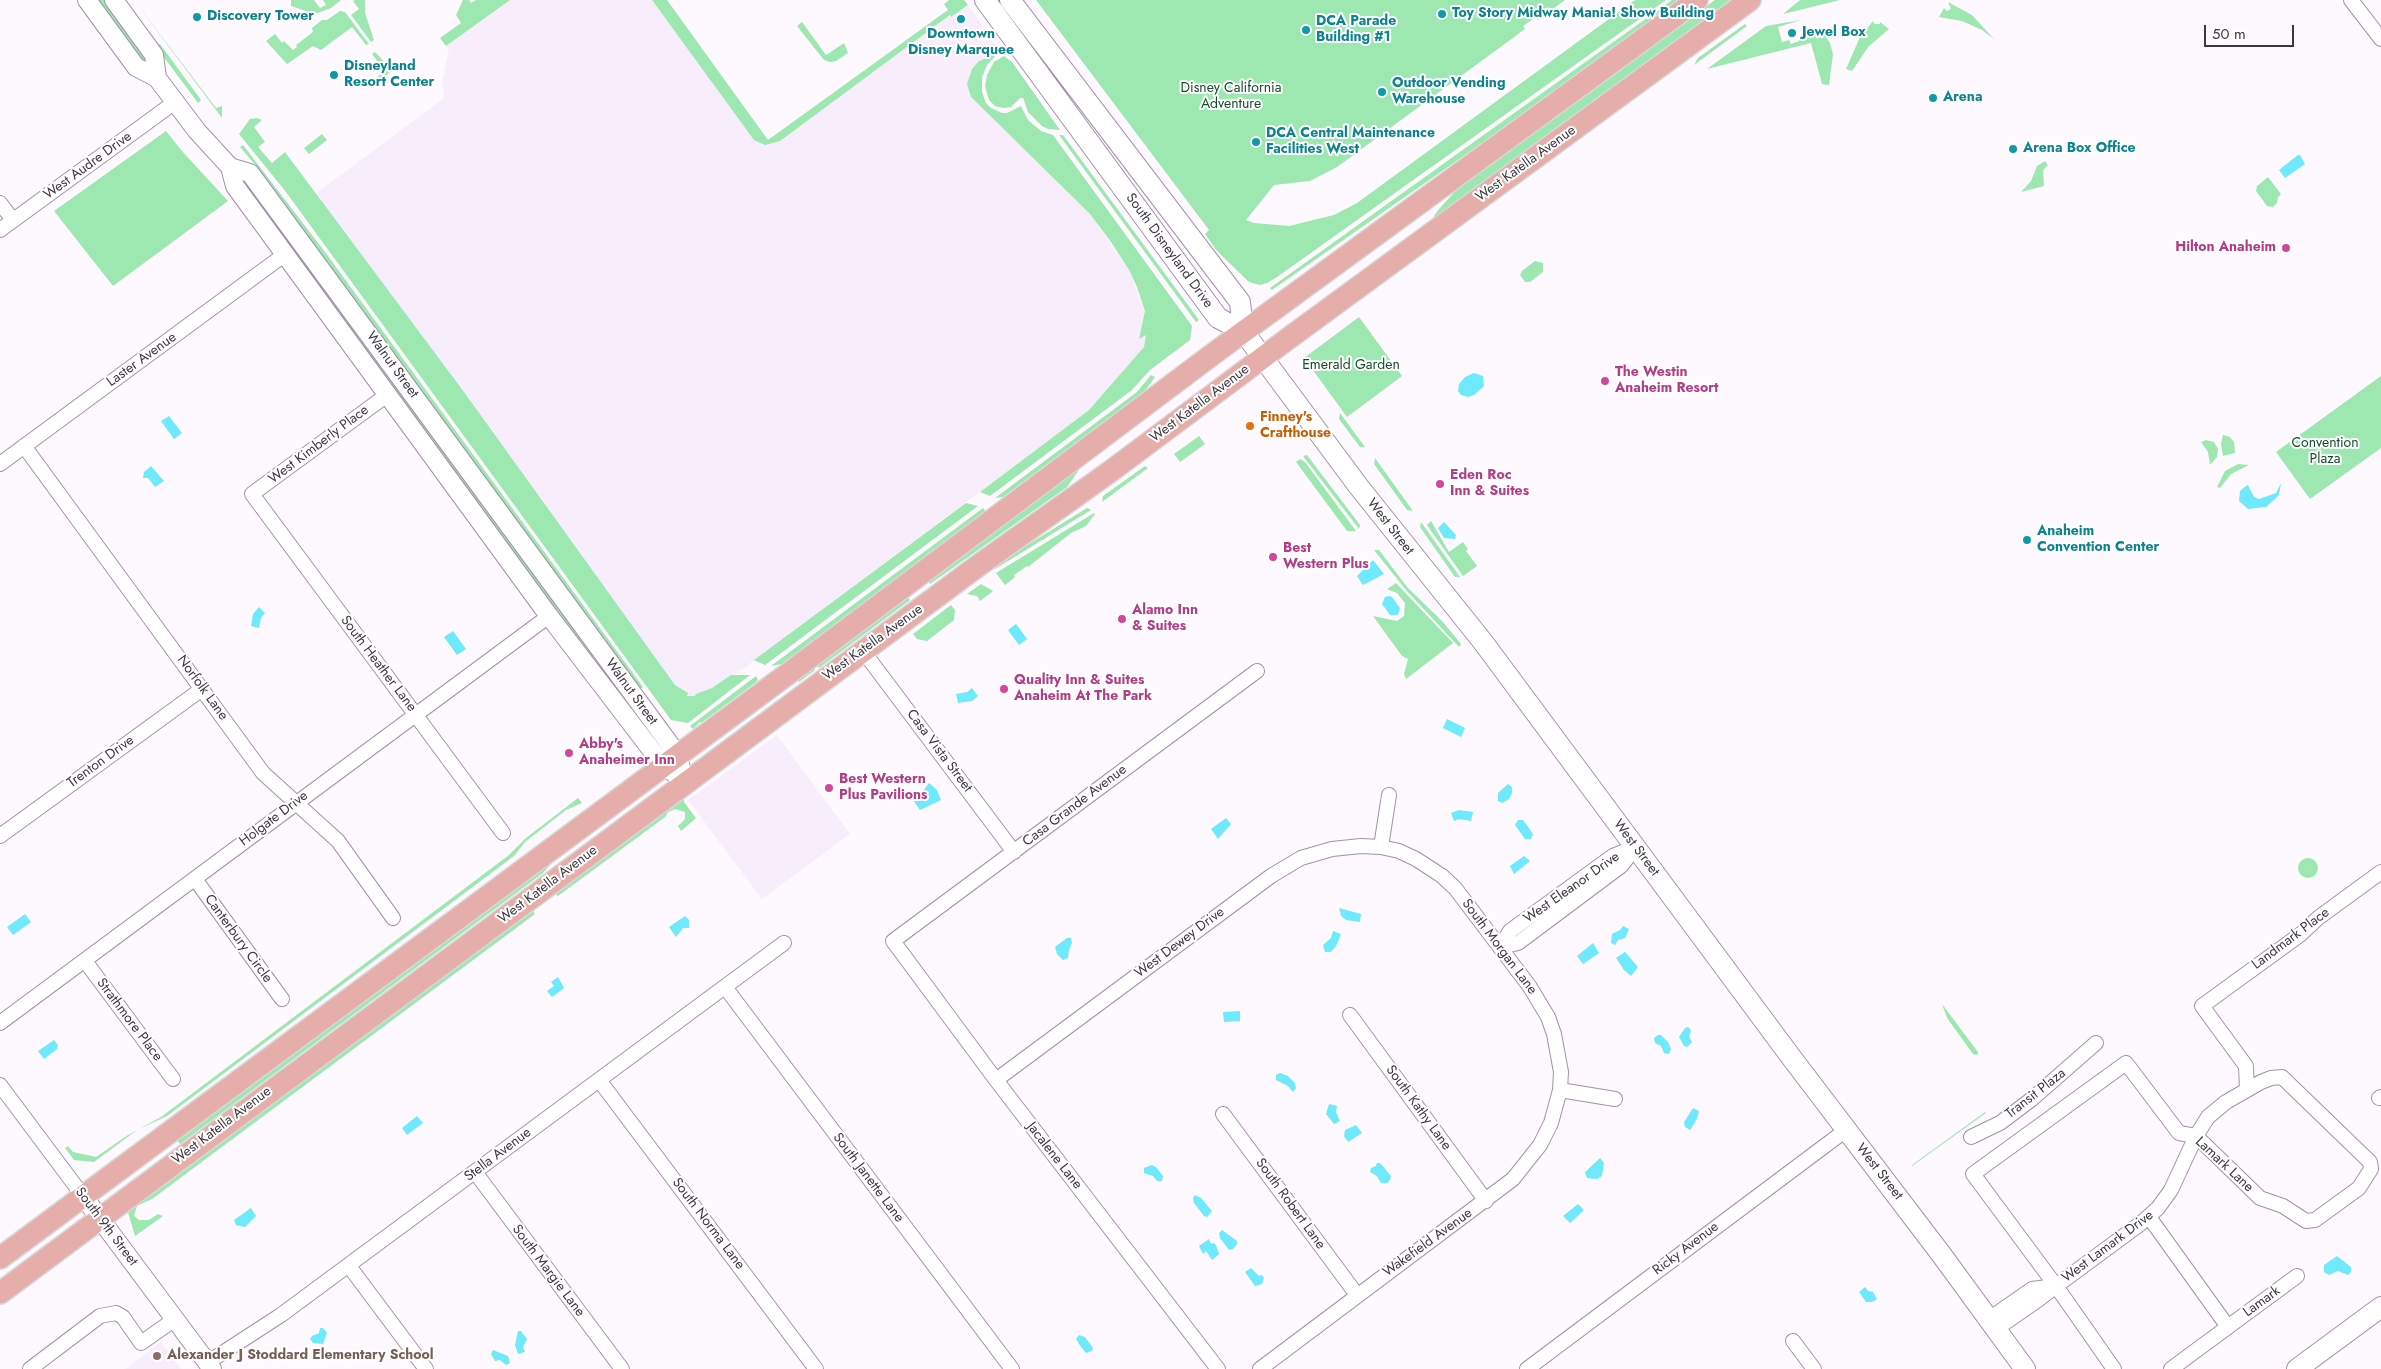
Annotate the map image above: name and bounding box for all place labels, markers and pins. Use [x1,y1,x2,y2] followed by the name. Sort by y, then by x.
[1452,6,1714,22] place label: Toy Story Midway Mania! Show Building
[1436,8,1448,20] marker: Toy Story Midway Mania! Show Building
[207,9,314,25] place label: Discovery Tower
[191,11,203,23] marker: Discovery Tower
[955,13,967,25] marker: Downtown Disney Marquee
[1316,14,1396,46] place label: DCA Parade Building #1
[1300,24,1312,36] marker: DCA Parade Building #1
[1802,25,1866,41] place label: Jewel Box
[908,27,1014,59] place label: Downtown Disney Marquee
[1786,27,1798,39] marker: Jewel Box
[344,59,434,92] place label: Disneyland Resort Center
[328,69,340,81] marker: Disneyland Resort Center
[1392,76,1505,108] place label: Outdoor Vending Warehouse
[1376,86,1388,98] marker: Outdoor Vending Warehouse
[1943,90,1982,106] place label: Arena
[1927,92,1939,104] marker: Arena
[1266,126,1435,158] place label: DCA Central Maintenance Facilities West
[1250,136,1262,148] marker: DCA Central Maintenance Facilities West
[2023,141,2136,157] place label: Arena Box Office
[2007,143,2019,155] marker: Arena Box Office
[2175,240,2276,256] place label: Hilton Anaheim
[2280,242,2292,254] marker: Hilton Anaheim
[1615,365,1718,398] place label: The Westin Anaheim Resort
[1599,375,1611,387] marker: The Westin Anaheim Resort
[1260,410,1331,442] place label: Finney's Crafthouse
[1244,420,1256,432] marker: Finney's Crafthouse
[1450,468,1529,501] place label: Eden Roc Inn & Suites
[1434,478,1446,490] marker: Eden Roc Inn & Suites
[2037,524,2159,556] place label: Anaheim Convention Center
[2021,534,2033,546] marker: Anaheim Convention Center
[1283,541,1369,574] place label: Best Western Plus
[1267,551,1279,563] marker: Best Western Plus
[1132,603,1198,636] place label: Alamo Inn & Suites
[1116,613,1128,625] marker: Alamo Inn & Suites
[1014,673,1152,706] place label: Quality Inn & Suites Anaheim At The Park
[998,683,1010,695] marker: Quality Inn & Suites Anaheim At The Park
[579,737,675,770] place label: Abby's Anaheimer Inn
[563,747,575,759] marker: Abby's Anaheimer Inn
[839,772,927,804] place label: Best Western Plus Pavilions
[823,782,835,794] marker: Best Western Plus Pavilions
[167,1348,434,1364] place label: Alexander J Stoddard Elementary School
[151,1350,163,1362] marker: Alexander J Stoddard Elementary School

